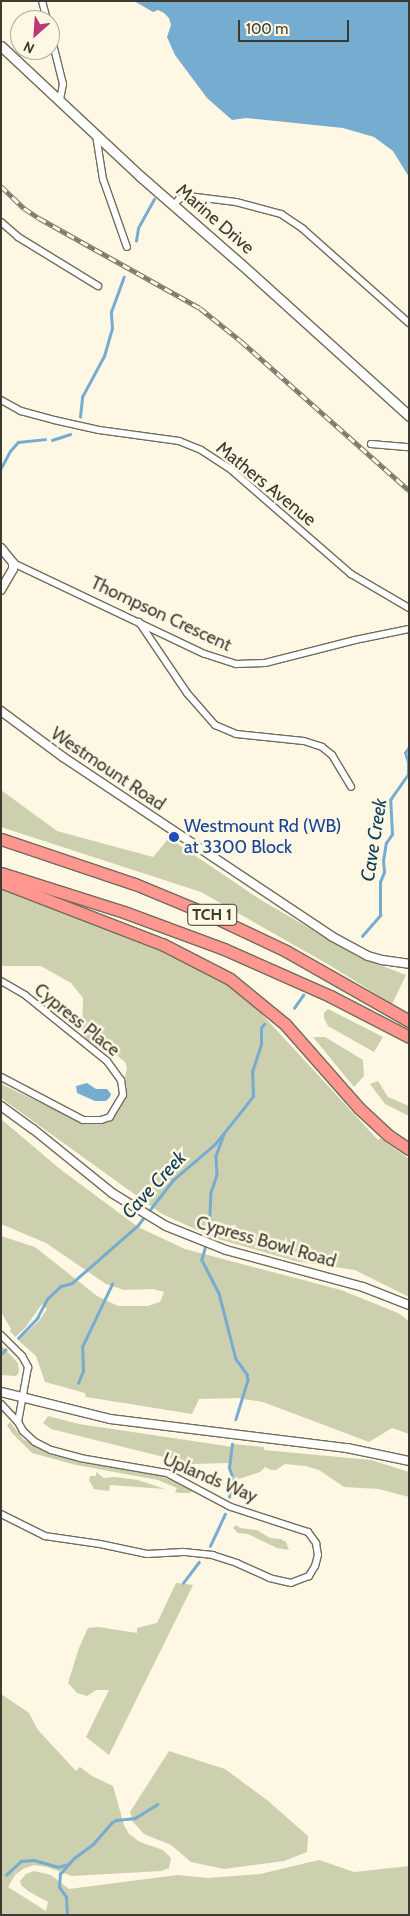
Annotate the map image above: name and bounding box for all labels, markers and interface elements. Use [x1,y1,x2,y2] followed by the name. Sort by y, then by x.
[10,10,60,60] north arrow
[240,10,351,42] scale bar
[246,20,288,38] text: 100 m
[20,37,37,58] text: N
[172,179,258,259] street label: Marine Drive
[212,437,320,531] street label: Mathers Avenue
[87,572,235,656] street label: Thompson Crescent
[47,723,169,815] street label: Westmount Road
[356,797,392,883] water label: Cave Creek
[184,816,341,859] place label: Westmount Rd (WB) at 3300 Block
[168,831,180,843] marker: Westmount Rd (WB) at 3300 Block
[187,902,237,928] road number: TCH 1
[30,979,124,1061] street label: Cypress Place
[117,1147,191,1223] water label: Cave Creek
[194,1212,338,1272] street label: Cypress Bowl Road
[159,1448,261,1508] street label: Uplands Way

